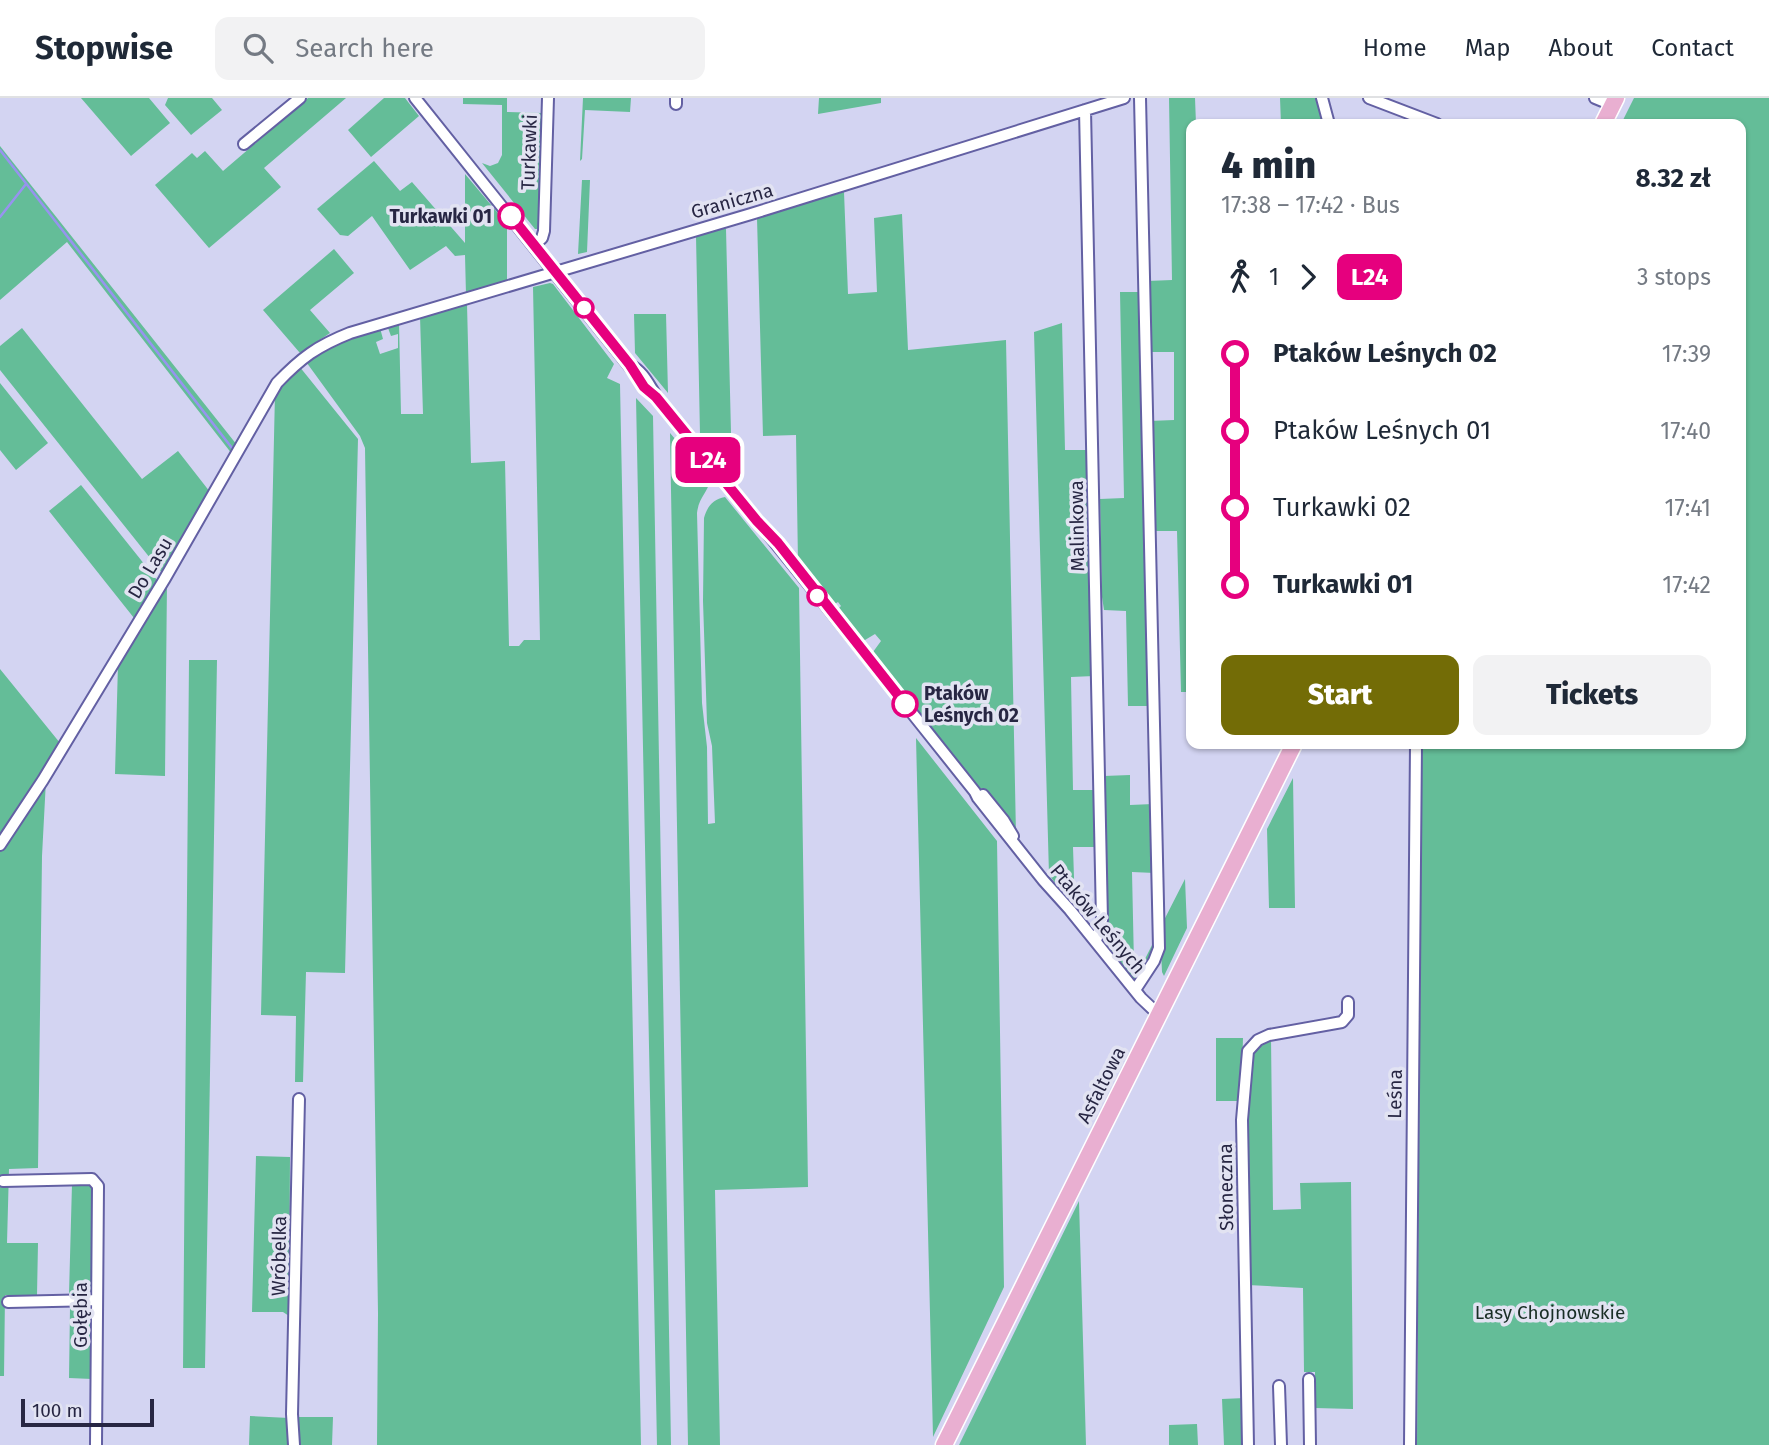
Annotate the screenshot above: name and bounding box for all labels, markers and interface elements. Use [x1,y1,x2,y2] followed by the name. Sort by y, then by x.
[215,17,705,80] search box
[35,28,173,68] text: Stopwise
[239,29,277,67] icon: search
[295,33,434,64] text: Search here
[1363,34,1427,62] text: Home
[1465,34,1511,62] text: Map
[1549,34,1613,62] text: About
[1651,34,1734,62] text: Contact
[516,114,542,190] street label: Turkawki
[1221,142,1316,188] text: 4 min
[1635,163,1711,194] text: 8.32 zł
[688,178,776,224] street label: Graniczna
[1221,191,1400,219] text: 17:38 – 17:42 · Bus
[498,203,524,229] marker: Turkawki 01
[389,205,492,228] place label: Turkawki 01
[1221,258,1259,296] icon: walk
[1289,258,1327,296] icon: forward
[1269,263,1279,291] text: 1
[1351,263,1388,291] text: L24
[1637,263,1711,291] text: 3 stops
[574,298,594,318] unlabelled marker
[1273,338,1497,369] text: Ptaków Leśnych 02
[1662,340,1711,368] text: 17:39
[1273,415,1491,446] text: Ptaków Leśnych 01
[1660,417,1711,445] text: 17:40
[668,437,748,483] line badge: L24
[689,446,727,474] text: L24
[1065,480,1089,572] street label: Malinkowa
[1273,492,1411,523] text: Turkawki 02
[1665,494,1711,522] text: 17:41
[123,533,177,603] street label: Do Lasu
[1273,569,1413,600] text: Turkawki 01
[1662,571,1711,599] text: 17:42
[807,586,827,606] unlabelled marker
[1221,655,1459,735] button: Start
[1473,655,1711,735] button: Tickets
[924,682,1019,727] place label: Ptaków Leśnych 02
[892,691,918,717] marker: Ptaków Leśnych 02
[1045,860,1151,978] street label: Ptaków Leśnych
[1072,1043,1130,1127] street label: Asfaltowa
[1383,1069,1407,1119] street label: Leśna
[1214,1143,1238,1231] street label: Słoneczna
[267,1216,291,1296] street label: Wróbelka
[69,1282,92,1348] street label: Gołębia
[1475,1301,1625,1324] park label: Lasy Chojnowskie
[21,1396,154,1428] scale bar
[32,1399,83,1422] text: 100 m

